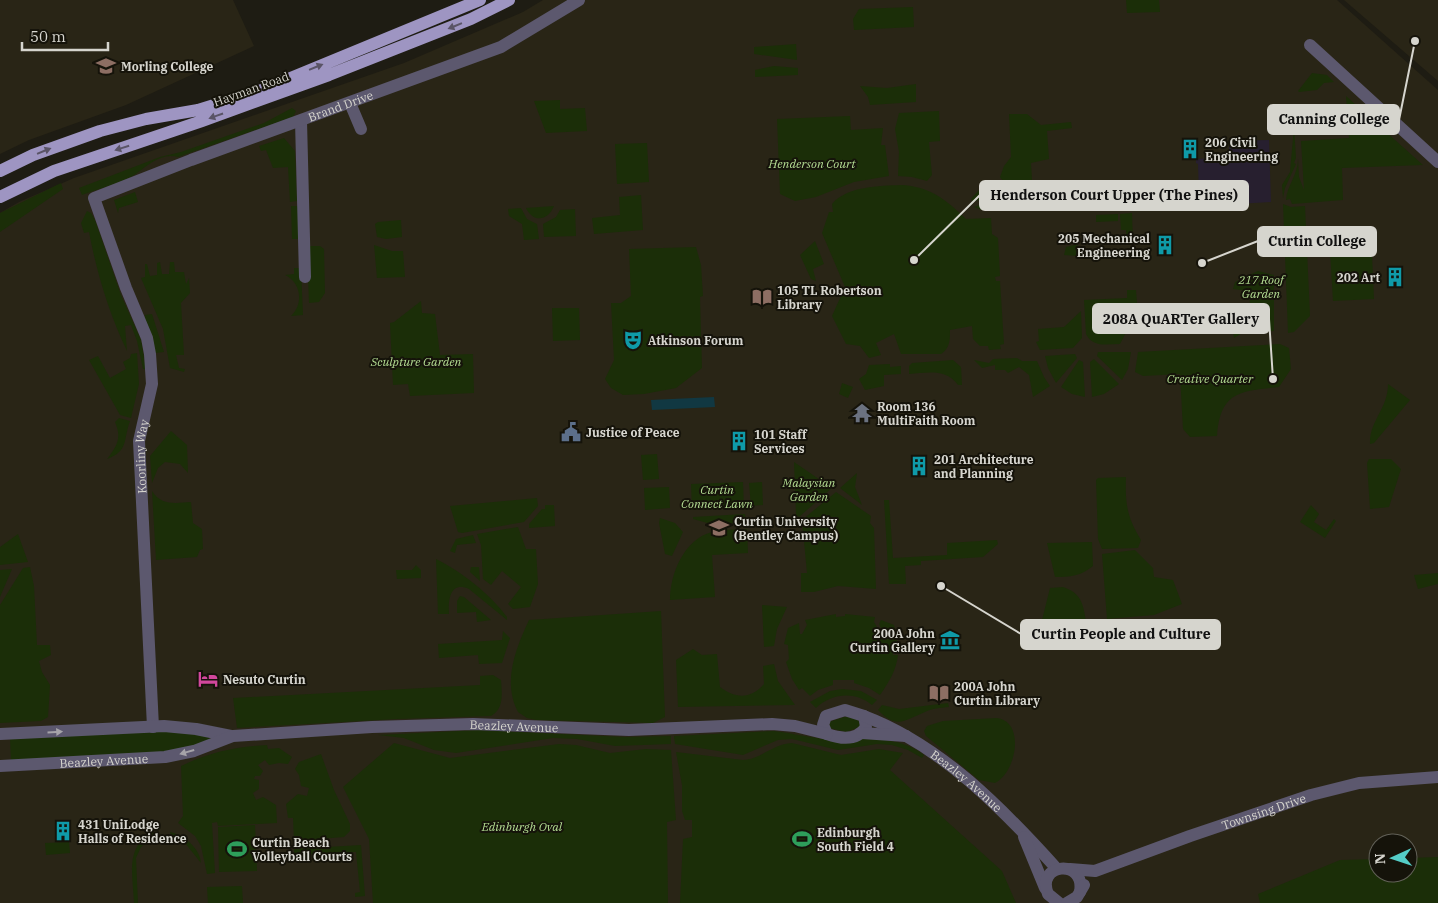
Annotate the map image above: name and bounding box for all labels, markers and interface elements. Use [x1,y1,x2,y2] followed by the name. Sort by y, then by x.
[22,20,109,52] scale bar
[447,23,462,30] one-way arrow
[30,27,66,46] text: 50 m
[95,55,117,77] school or university icon: Morling College
[121,59,213,74] place label: Morling College
[309,63,323,71] one-way arrow
[211,68,291,110] street label: Hayman Road
[306,87,375,124] street label: Brand Drive
[1268,105,1399,134] callout: Canning College
[1278,110,1390,128] text: Canning College
[208,112,223,120] one-way arrow
[1205,135,1278,164] place label: 206 Civil Engineering
[1179,138,1201,160] building icon: 206 Civil Engineering
[114,145,129,152] one-way arrow
[37,146,51,154] one-way arrow
[768,156,856,171] park label: Henderson Court
[980,181,1248,210] callout: Henderson Court Upper (The Pines)
[990,186,1238,204] text: Henderson Court Upper (The Pines)
[1258,227,1376,256] callout: Curtin College
[1058,231,1150,260] place label: 205 Mechanical Engineering
[1268,232,1366,250] text: Curtin College
[1154,234,1176,256] building icon: 205 Mechanical Engineering
[1384,266,1406,288] building icon: 202 Art
[1337,270,1381,285] place label: 202 Art
[1237,272,1286,301] park label: 217 Roof Garden
[777,283,882,312] place label: 105 TL Robertson Library
[751,286,773,308] library icon: 105 TL Robertson Library
[1093,304,1269,333] callout: 208A QuARTer Gallery
[1103,310,1259,328] text: 208A QuARTer Gallery
[622,329,644,351] theatre icon: Atkinson Forum
[648,333,744,348] place label: Atkinson Forum
[370,354,462,369] park label: Sculpture Garden
[1167,371,1254,386] park label: Creative Quarter
[877,399,976,428] place label: Room 136 MultiFaith Room
[851,402,873,424] temple icon: Room 136 MultiFaith Room
[131,417,151,494] street label: Koorliny Way
[560,421,582,443] public building icon: Justice of Peace
[586,425,680,440] place label: Justice of Peace
[754,427,808,456] place label: 101 Staff Services
[728,430,750,452] building icon: 101 Staff Services
[934,452,1034,481] place label: 201 Architecture and Planning
[908,455,930,477] building icon: 201 Architecture and Planning
[782,475,836,504] park label: Malaysian Garden
[681,482,753,511] park label: Curtin Connect Lawn
[734,514,838,543] place label: Curtin University (Bentley Campus)
[708,517,730,539] school or university icon: Curtin University (Bentley Campus)
[1021,620,1220,649] callout: Curtin People and Culture
[1031,625,1211,643] text: Curtin People and Culture
[850,626,935,655] place label: 200A John Curtin Gallery
[939,629,961,651] museum icon: 200A John Curtin Gallery
[197,668,219,690] hotel icon: Nesuto Curtin
[223,672,306,687] place label: Nesuto Curtin
[954,679,1040,708] place label: 200A John Curtin Library
[928,682,950,704] library icon: 200A John Curtin Library
[469,716,559,735] street label: Beazley Avenue
[47,727,63,735] one-way arrow
[928,746,1006,815] street label: Beazley Avenue
[180,749,195,757] one-way arrow
[59,750,149,770] street label: Beazley Avenue
[1220,790,1308,832] street label: Townsing Drive
[78,817,187,846] place label: 431 UniLodge Halls of Residence
[481,819,563,834] park label: Edinburgh Oval
[52,820,74,842] building icon: 431 UniLodge Halls of Residence
[817,825,894,854] place label: Edinburgh South Field 4
[791,828,813,850] sports icon: Edinburgh South Field 4
[1368,833,1418,883] north arrow
[252,835,352,864] place label: Curtin Beach Volleyball Courts
[226,838,248,860] sports icon: Curtin Beach Volleyball Courts
[1371,853,1389,865] text: N

